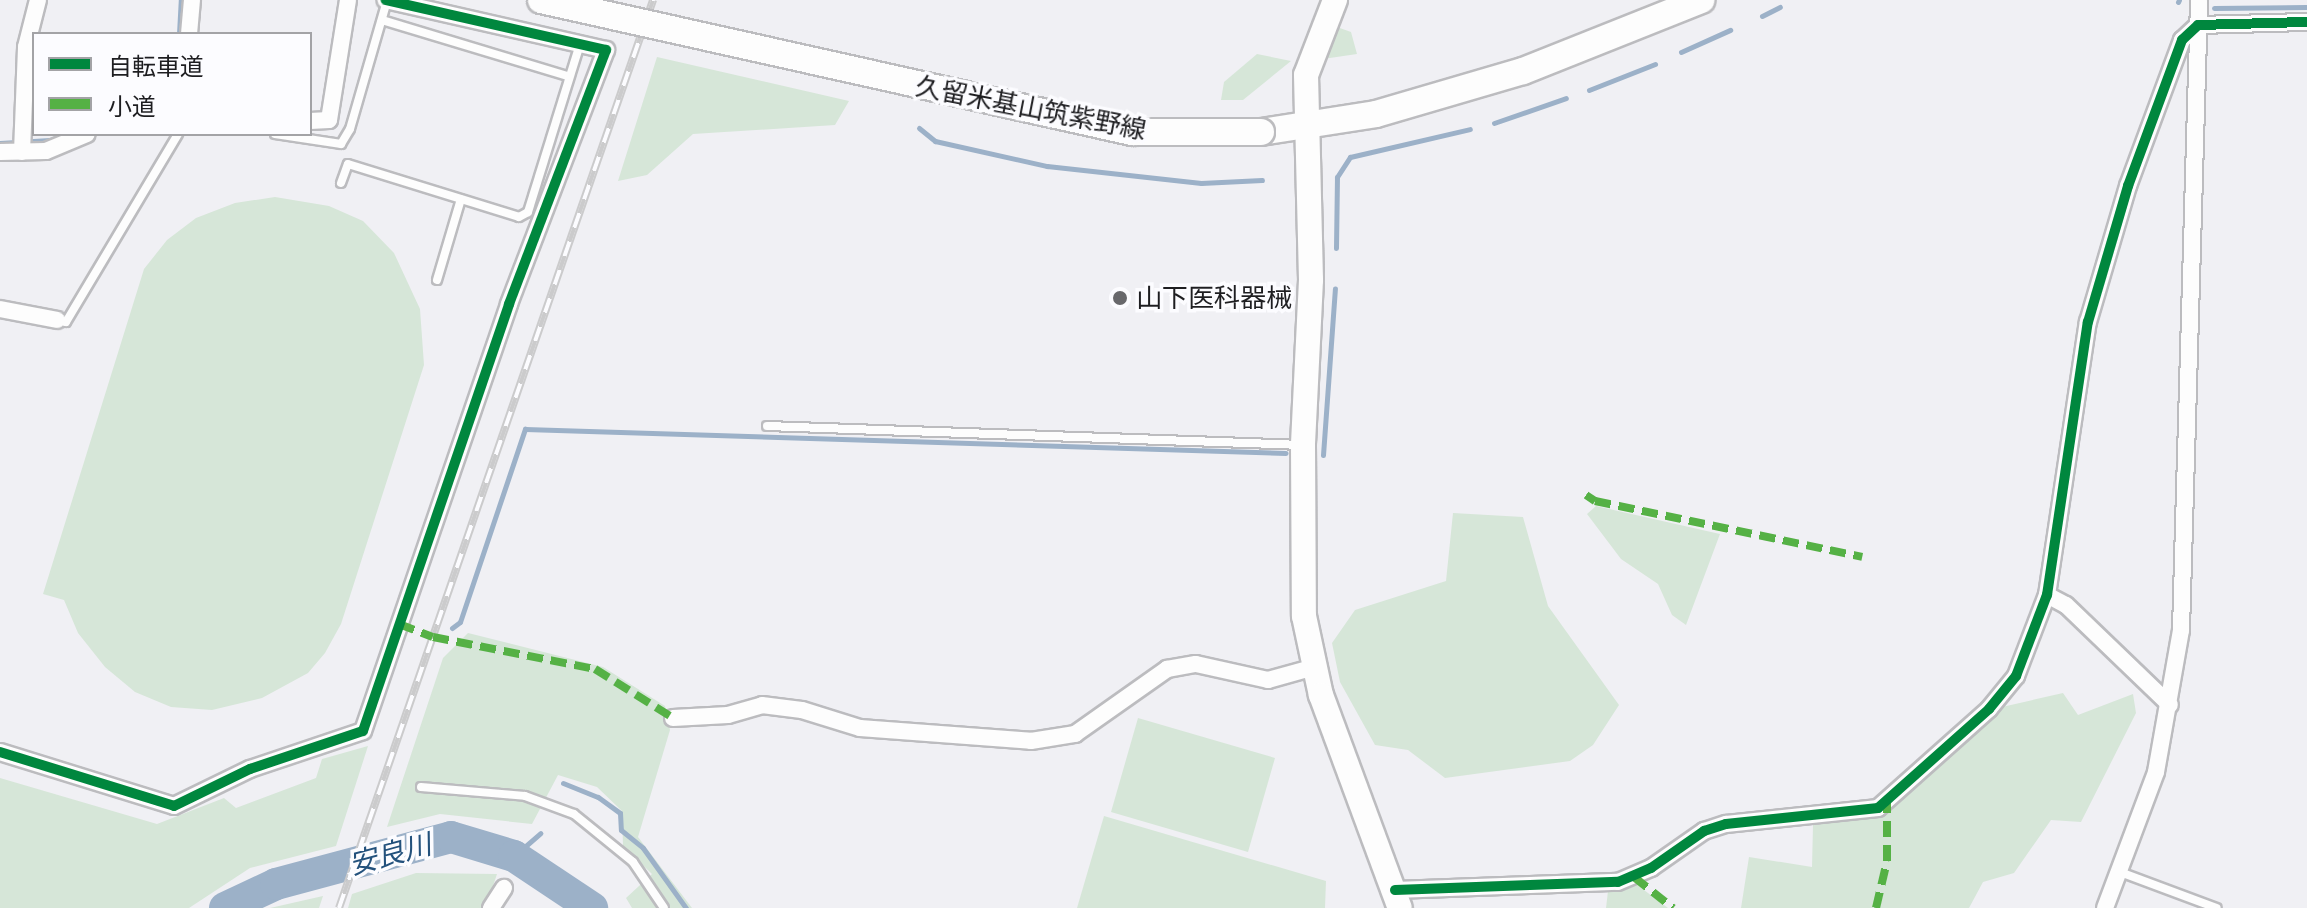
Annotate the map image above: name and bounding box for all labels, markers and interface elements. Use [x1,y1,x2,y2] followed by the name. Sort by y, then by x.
[32,32,312,136] legend
[108,52,204,81] text: 自転車道
[913,70,1149,146] street label: 久留米基山筑紫野線
[108,92,156,121] text: 小道
[1136,282,1292,314] place label: 山下医科器械
[1111,289,1129,307] marker: 山下医科器械
[345,827,435,881] water label: 安良川

